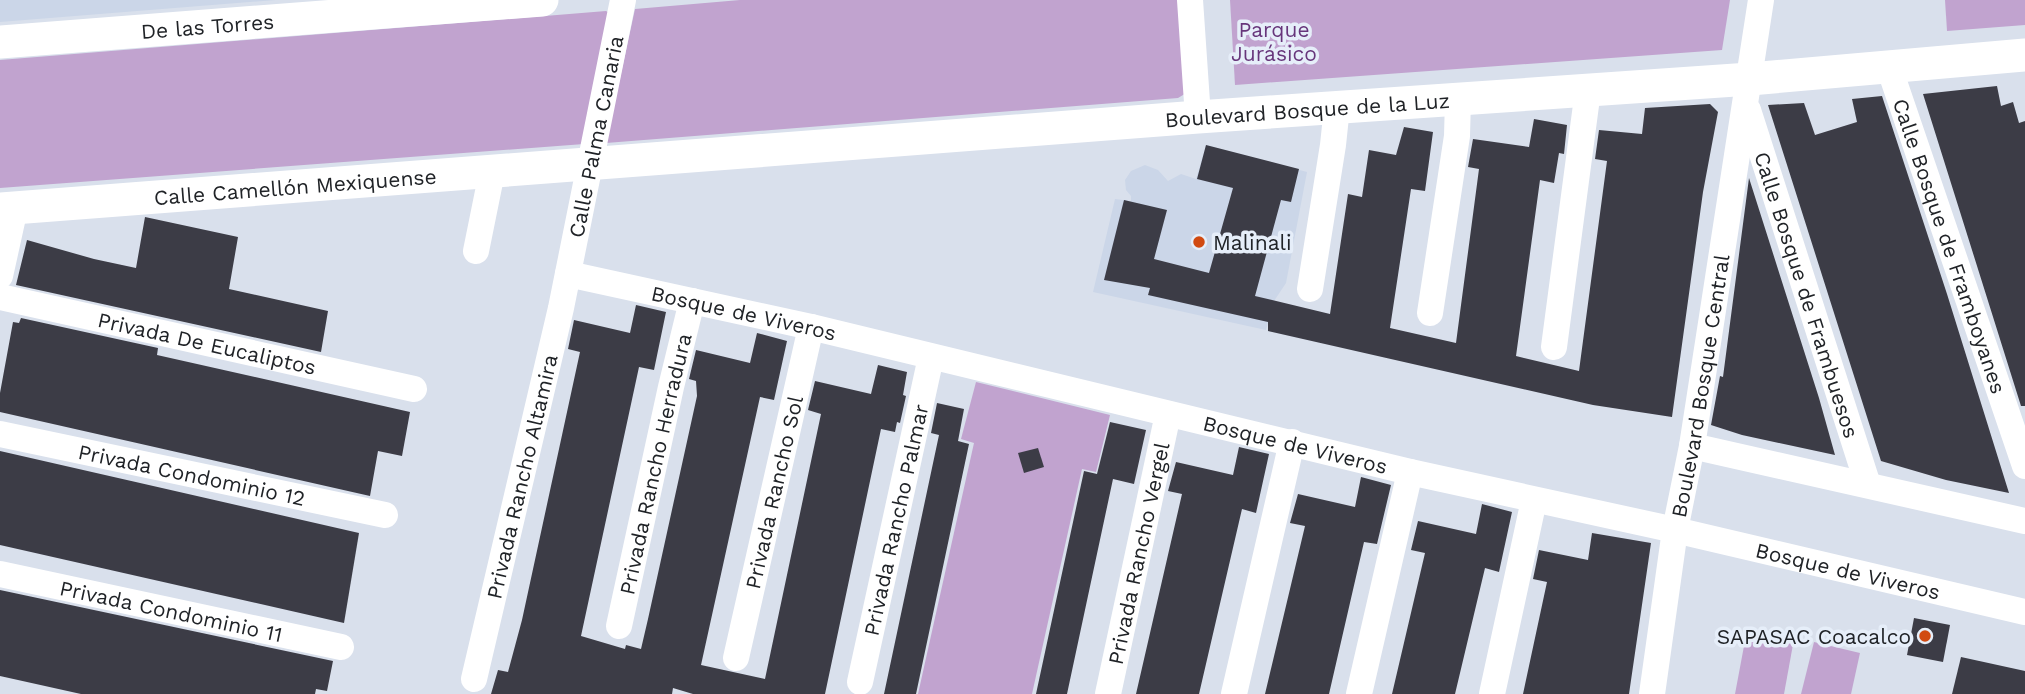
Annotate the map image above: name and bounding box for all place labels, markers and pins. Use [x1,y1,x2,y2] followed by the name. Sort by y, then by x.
[1213,230,1292,255] place label: Malinali
[1191,234,1207,250] marker: Malinali
[1717,624,1911,649] place label: SAPASAC Coacalco
[1917,628,1933,644] marker: SAPASAC Coacalco

